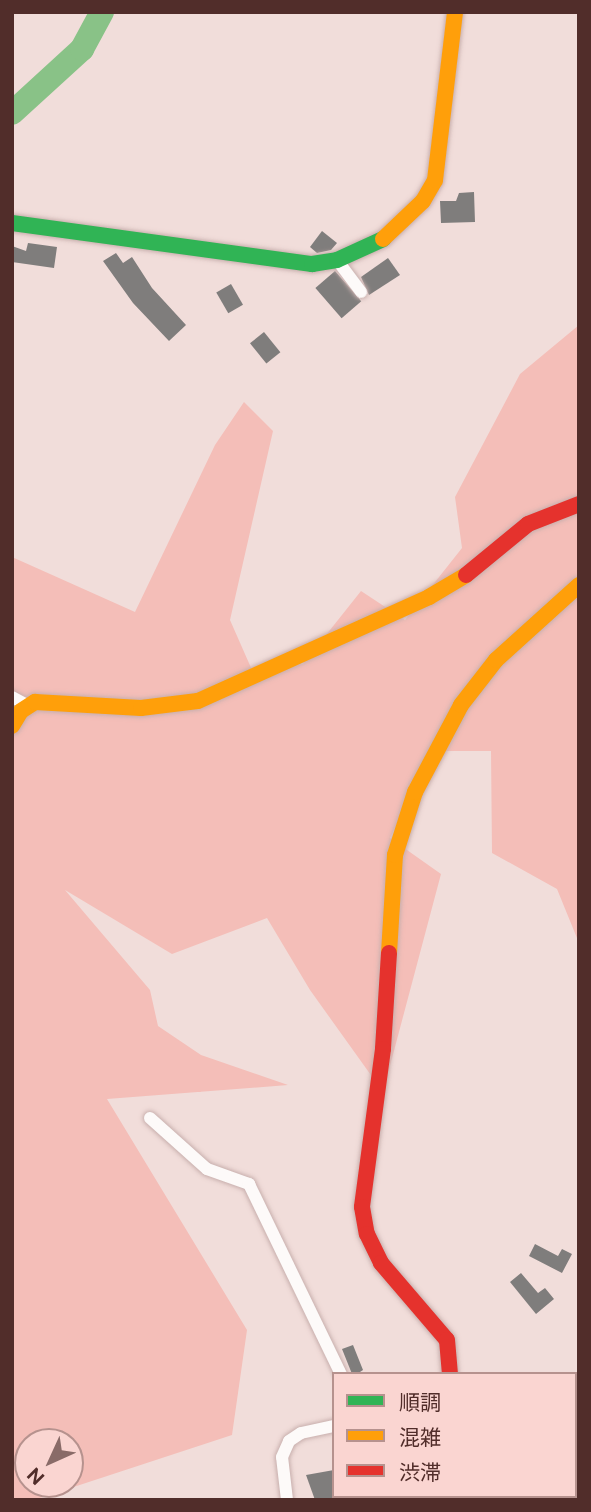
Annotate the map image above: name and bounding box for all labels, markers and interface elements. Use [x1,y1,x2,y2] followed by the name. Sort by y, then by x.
[332,1372,577,1498] legend
[399,1390,441,1415] text: 順調
[399,1425,441,1450] text: 混雑
[14,1428,84,1498] north arrow
[399,1460,441,1485] text: 渋滞
[23,1463,49,1489] text: N

